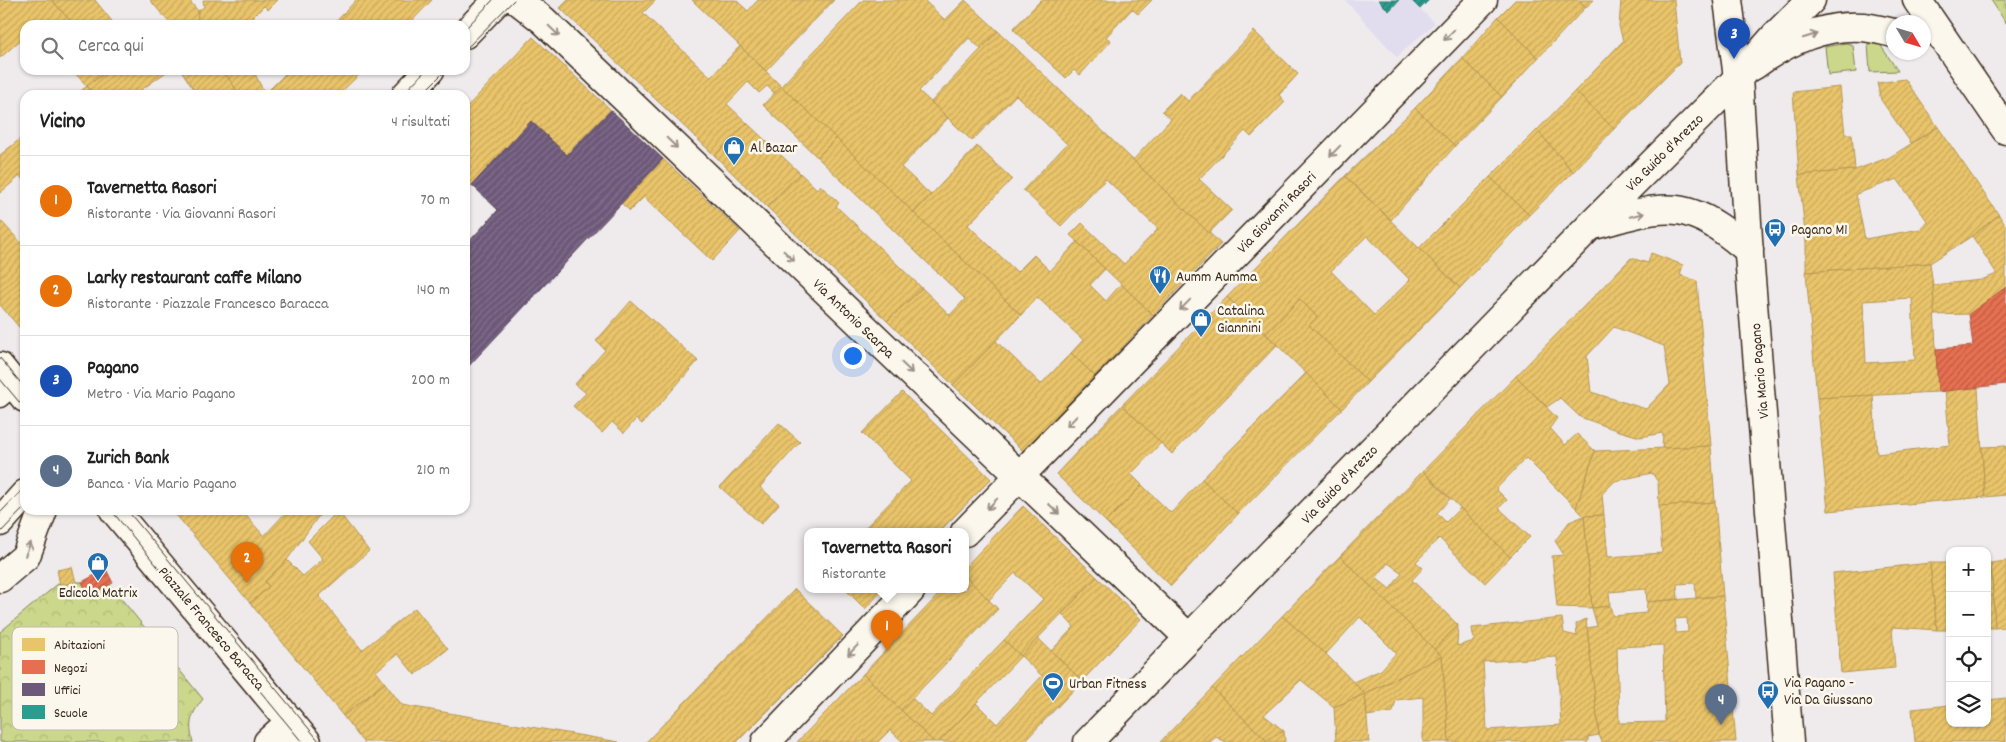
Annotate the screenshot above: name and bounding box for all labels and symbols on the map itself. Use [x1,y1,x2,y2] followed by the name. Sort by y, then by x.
[1886,15,1931,60] north arrow
[1718,18,1750,59] pin: 3
[548,25,561,37] one-way arrow
[1443,29,1455,41] one-way arrow
[1801,30,1817,40] one-way arrow
[1621,109,1710,198] street label: Via Guido d'Arezzo
[722,135,746,166] shop icon: Al Bazar
[666,137,678,149] one-way arrow
[750,138,798,160] place label: Al Bazar
[1329,145,1341,157] one-way arrow
[1233,167,1322,259] street label: Via Giovanni Rasori
[1629,210,1645,219] one-way arrow
[1763,217,1787,248] bus stop icon: Pagano M1
[1791,220,1848,242] place label: Pagano M1
[783,250,796,262] one-way arrow
[1148,264,1172,295] restaurant icon: Aumm Aumma
[1176,267,1258,289] place label: Aumm Aumma
[807,274,899,365] street label: Via Antonio Scarpa
[1179,299,1191,311] one-way arrow
[1217,301,1265,340] place label: Catalina Giannini
[1189,307,1213,338] shop icon: Catalina Giannini
[1746,322,1776,419] street label: Via Mario Pagano
[840,343,866,369] your location
[901,362,913,374] one-way arrow
[1066,415,1078,428] one-way arrow
[1297,441,1384,530] street label: Via Guido d'Arezzo
[986,497,998,510] one-way arrow
[1048,503,1061,515] one-way arrow
[24,542,33,557] one-way arrow
[231,542,263,583] pin: 2
[86,551,110,582] shop icon: Edicola Matrix
[152,563,270,697] street label: Piazzale Francesco Baracca
[59,583,138,605] place label: Edicola Matrix
[871,610,903,651] pin: 1
[12,627,178,730] legend
[54,636,106,656] text: Abitazioni
[847,644,859,657] one-way arrow
[54,659,88,679] text: Negozi
[1041,671,1065,702] sports icon: Urban Fitness
[1784,673,1873,712] place label: Via Pagano - Via Da Giussano
[1069,674,1147,696] place label: Urban Fitness
[1756,679,1780,710] bus stop icon: Via Pagano - Via Da Giussano
[54,681,81,701] text: Uffici
[1705,684,1737,725] pin: 4
[54,704,88,724] text: Scuole

